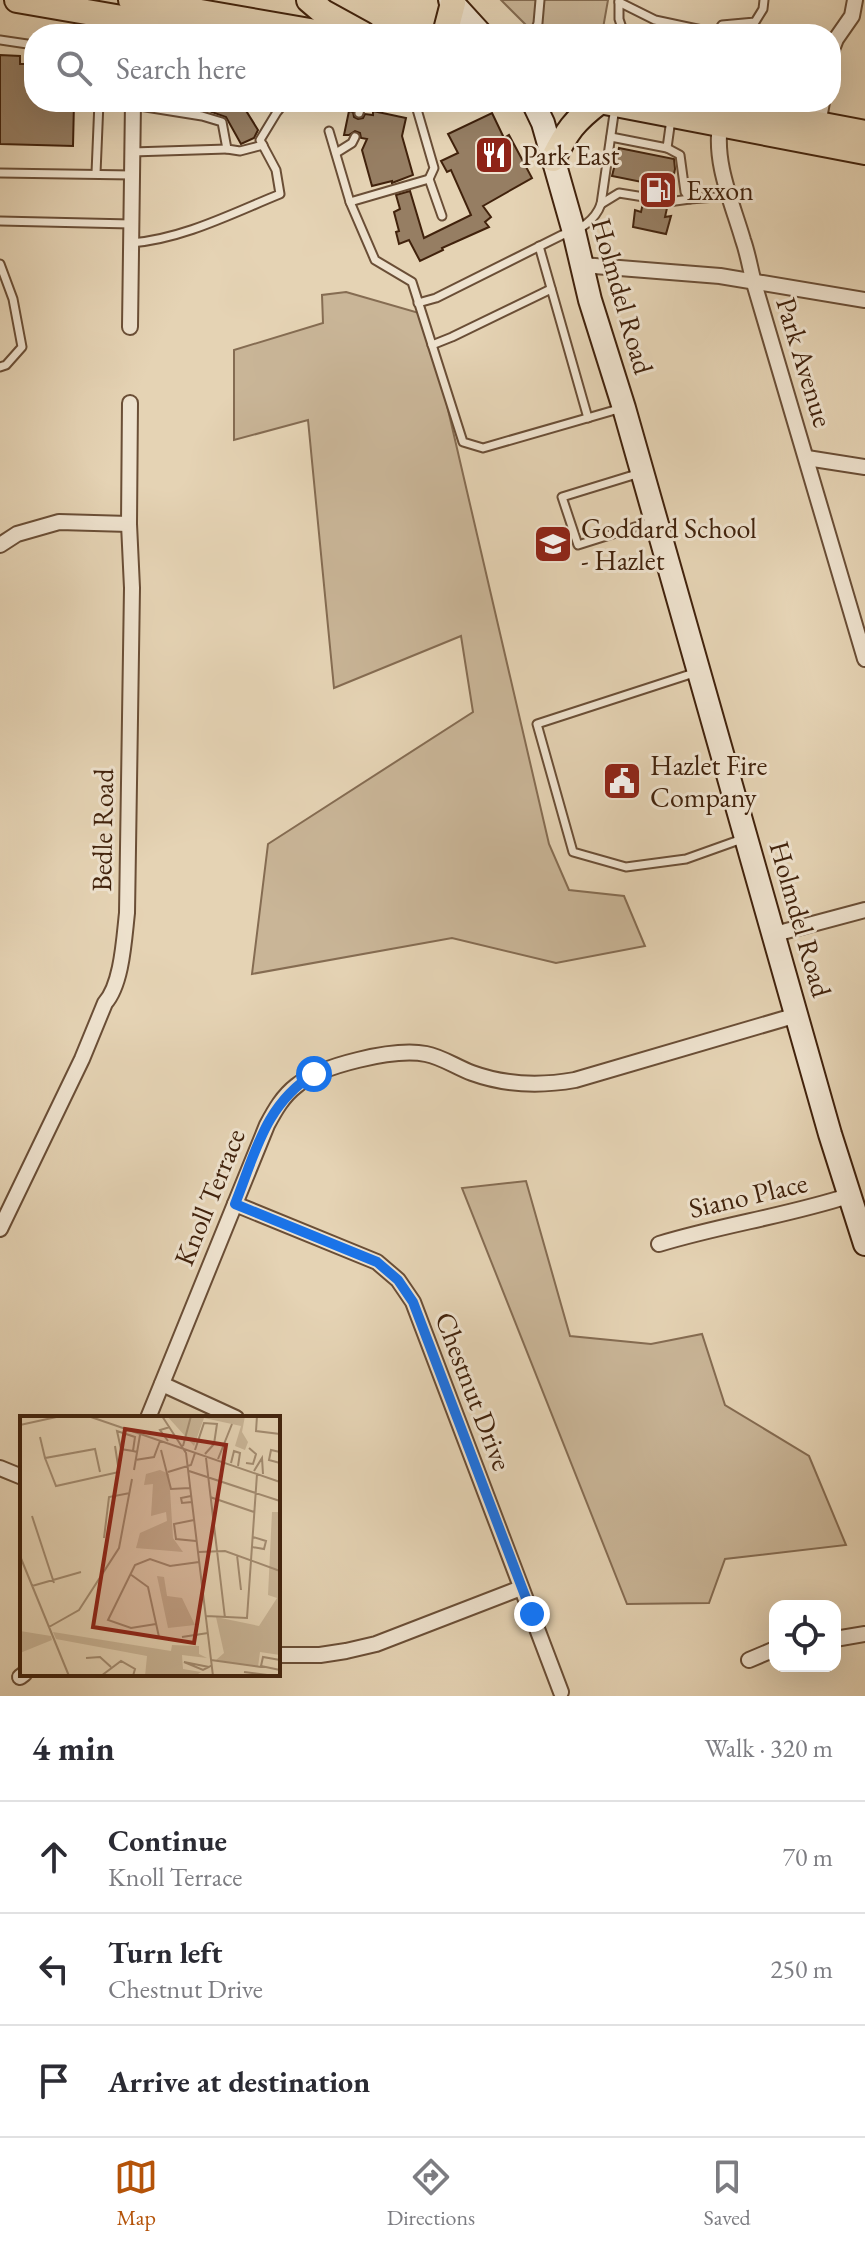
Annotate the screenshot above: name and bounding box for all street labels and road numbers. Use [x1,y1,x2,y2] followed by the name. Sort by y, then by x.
[584,214,663,379] street label: Holmdel Road
[768,293,842,431] street label: Park Avenue
[83,767,121,892] street label: Bedle Road
[762,837,841,1002] street label: Holmdel Road
[165,1123,253,1271] street label: Knoll Terrace
[685,1164,811,1226] street label: Siano Place
[427,1307,521,1475] street label: Chestnut Drive

